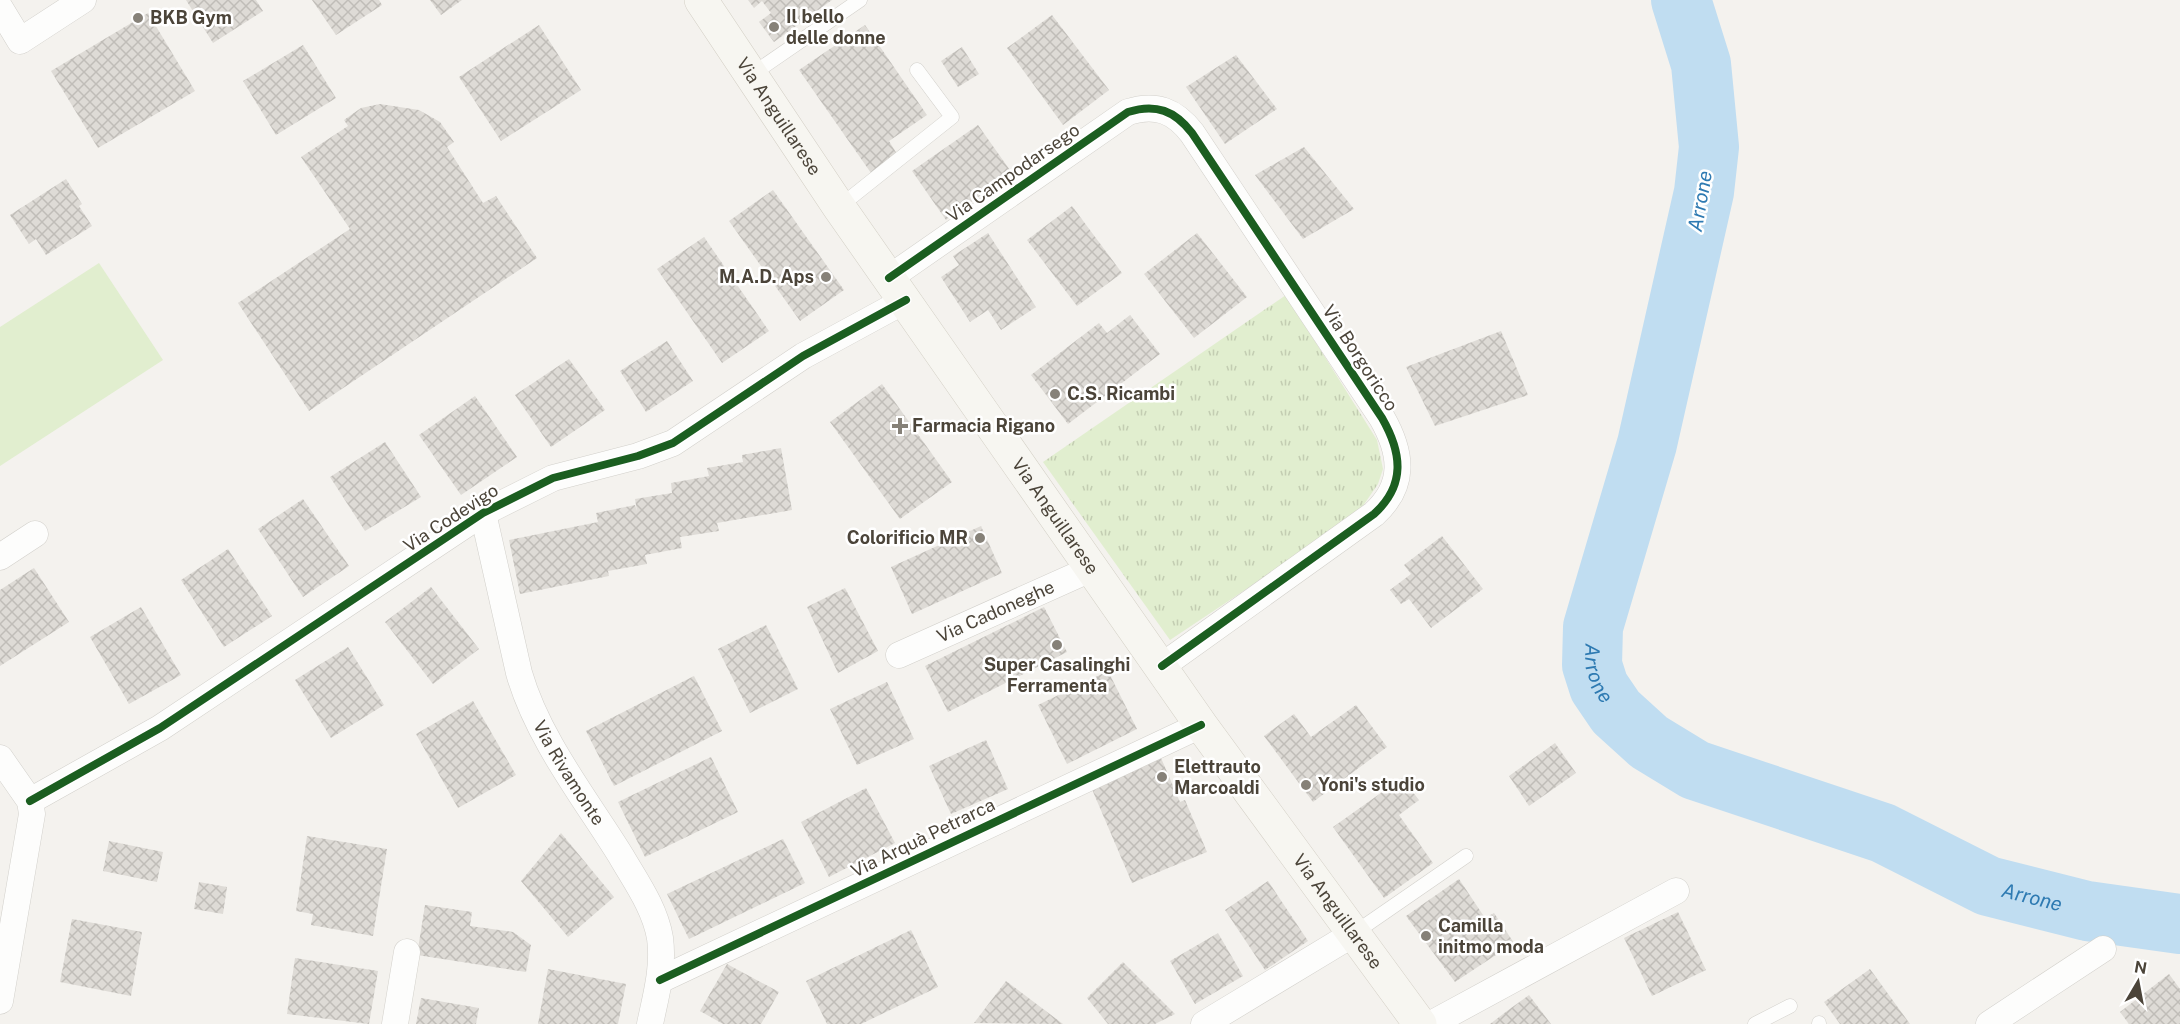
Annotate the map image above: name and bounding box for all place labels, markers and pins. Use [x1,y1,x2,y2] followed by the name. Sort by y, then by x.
[786,6,886,48] place label: Il bello delle donne
[150,7,232,28] place label: BKB Gym
[131,11,145,25] marker: BKB Gym
[767,20,781,34] marker: Il bello delle donne
[719,266,814,287] place label: M.A.D. Aps
[819,270,833,284] marker: M.A.D. Aps
[1067,383,1175,404] place label: C.S. Ricambi
[1048,387,1062,401] marker: C.S. Ricambi
[912,415,1055,436] place label: Farmacia Rigano
[893,419,907,433] marker: Farmacia Rigano
[847,527,968,548] place label: Colorificio MR
[973,531,987,545] marker: Colorificio MR
[1050,638,1064,652] marker: Super Casalinghi Ferramenta
[984,654,1130,696] place label: Super Casalinghi Ferramenta
[1174,756,1261,798] place label: Elettrauto Marcoaldi
[1155,770,1169,784] marker: Elettrauto Marcoaldi
[1318,774,1425,795] place label: Yoni's studio
[1299,778,1313,792] marker: Yoni's studio
[1438,915,1544,957] place label: Camilla initmo moda
[1419,929,1433,943] marker: Camilla initmo moda

